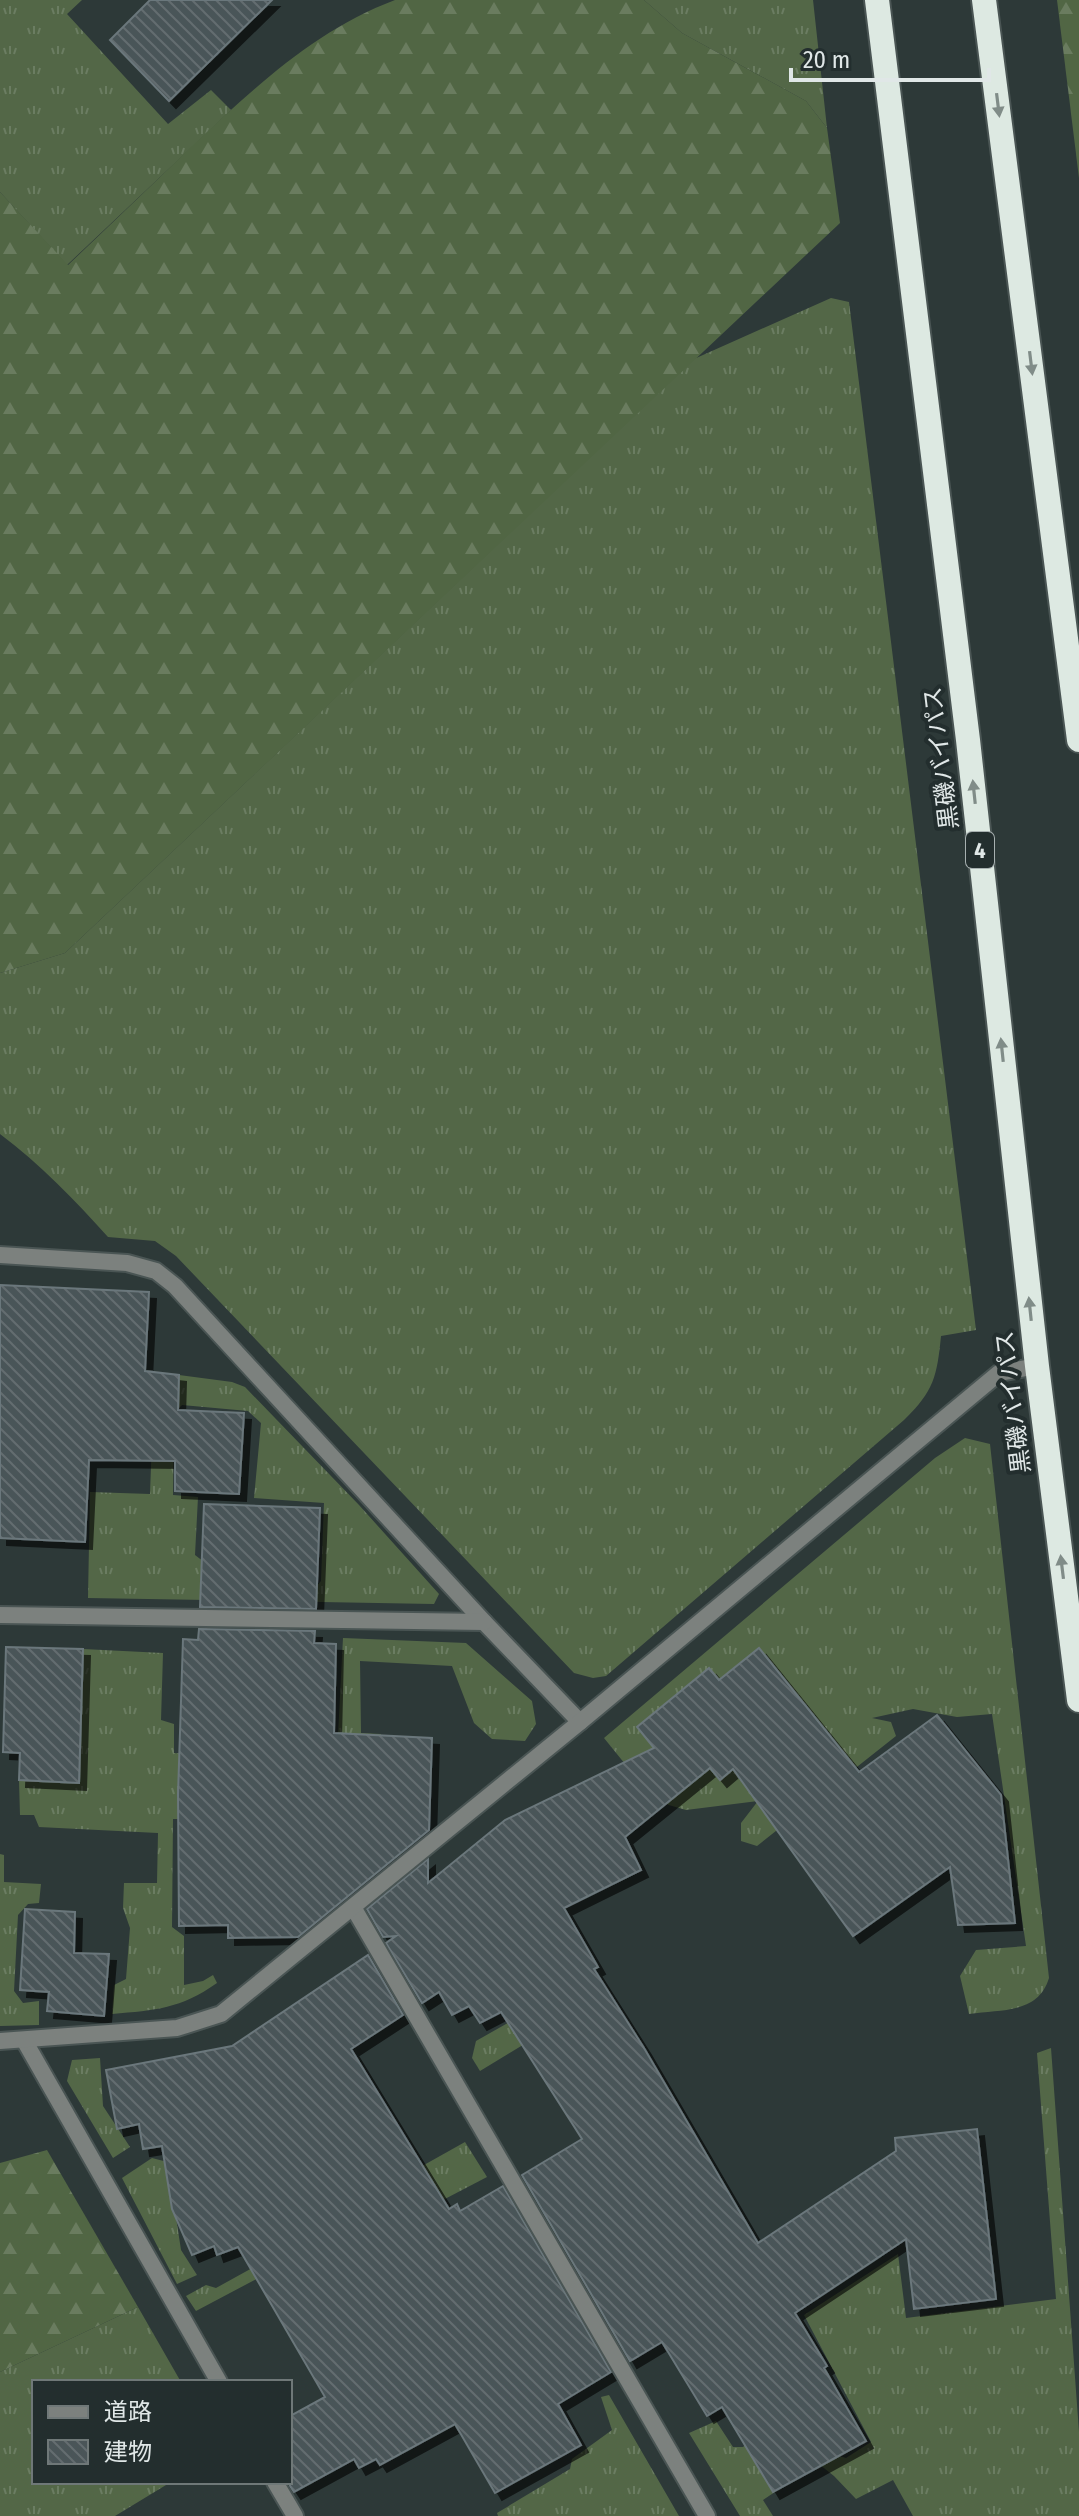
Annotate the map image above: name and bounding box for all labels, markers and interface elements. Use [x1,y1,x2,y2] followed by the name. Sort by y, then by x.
[791,32,989,82] scale bar
[803,46,850,74] text: 20 m
[992,93,1005,118] one-way arrow
[1025,351,1038,376] one-way arrow
[918,685,964,831] street label: 黒磯バイパス
[967,779,980,804] one-way arrow
[966,832,994,868] road number: 4
[996,1038,1009,1063] one-way arrow
[1024,1296,1037,1321] one-way arrow
[990,1329,1036,1475] street label: 黒磯バイパス
[1055,1554,1068,1579] one-way arrow
[32,2380,292,2484] legend
[104,2398,152,2426] text: 道路
[104,2438,152,2466] text: 建物

